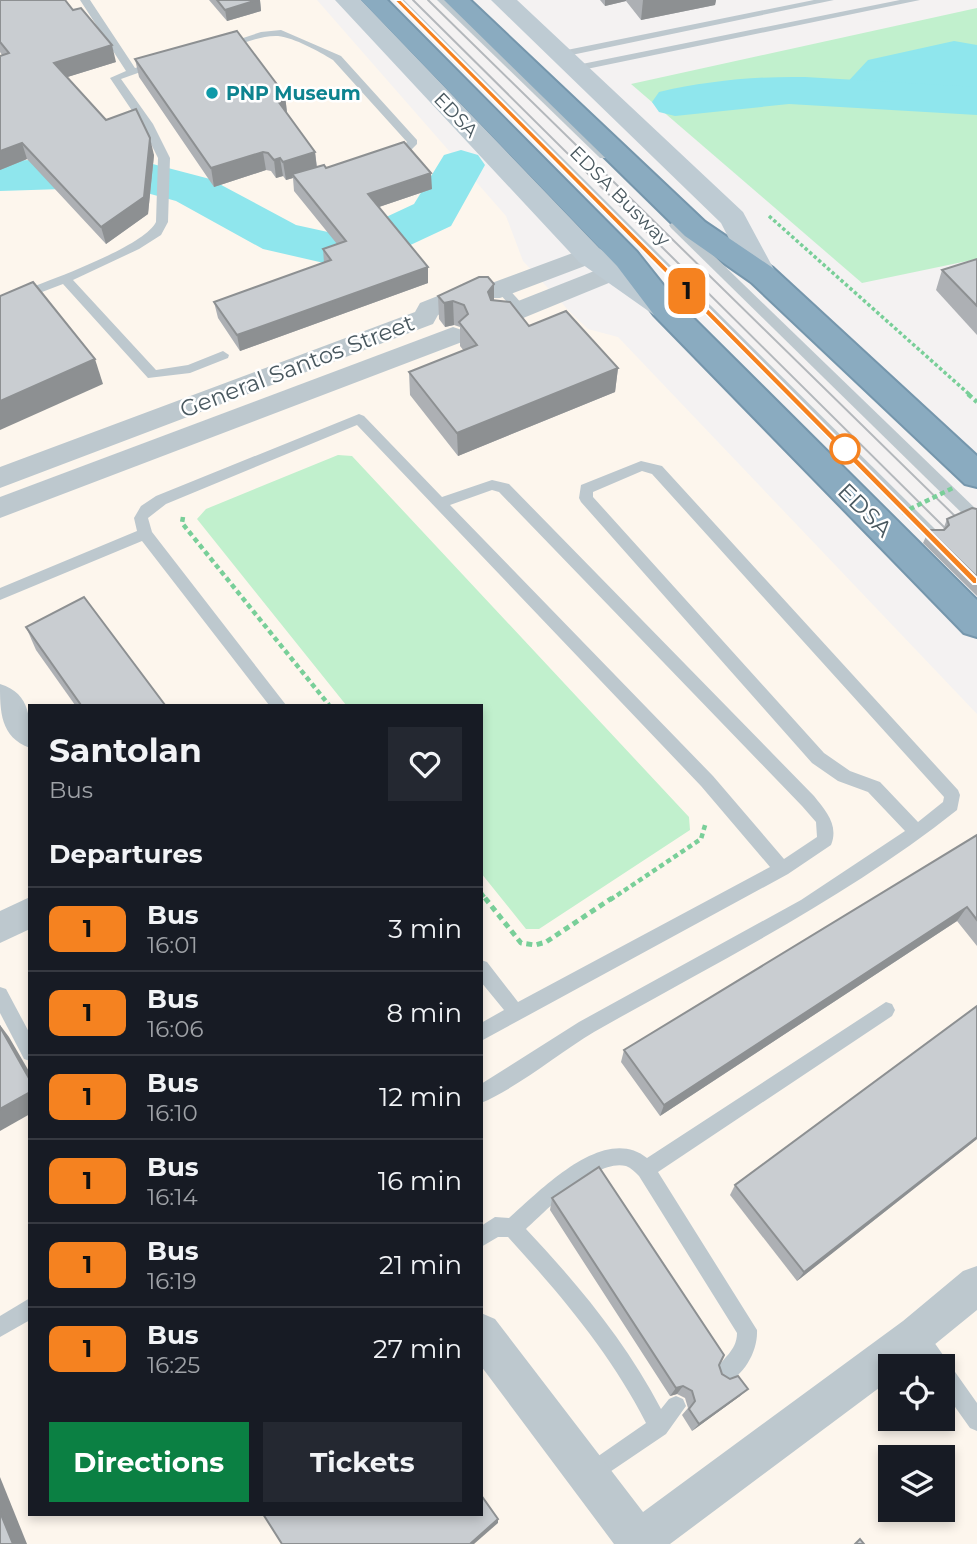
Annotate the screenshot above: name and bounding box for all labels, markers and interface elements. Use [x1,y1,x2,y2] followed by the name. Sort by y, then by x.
[226,82,361,105] place label: PNP Museum
[204,85,220,101] marker: PNP Museum
[429,88,483,143] street label: EDSA
[565,141,675,251] street label: EDSA Busway
[664,268,710,314] line badge: 1
[682,276,692,305] text: 1
[176,308,418,424] street label: General Santos Street
[830,434,860,464] unlabelled marker
[832,477,898,543] street label: EDSA
[388,727,462,801] button: heart
[49,730,202,770] text: Santolan
[49,776,93,804] text: Bus
[49,838,203,870] text: Departures
[147,899,199,931] text: Bus
[388,913,462,945] text: 3 min
[83,914,92,943] text: 1
[147,931,198,959] text: 16:01
[147,983,199,1015] text: Bus
[386,997,462,1029] text: 8 min
[83,998,92,1027] text: 1
[147,1015,203,1043] text: 16:06
[147,1067,199,1099] text: Bus
[379,1081,462,1113] text: 12 min
[83,1082,92,1111] text: 1
[147,1099,198,1127] text: 16:10
[147,1151,199,1183] text: Bus
[378,1165,462,1197] text: 16 min
[83,1166,92,1195] text: 1
[147,1183,198,1211] text: 16:14
[147,1235,199,1267] text: Bus
[379,1249,462,1281] text: 21 min
[83,1250,92,1279] text: 1
[147,1267,197,1295] text: 16:19
[147,1319,199,1351] text: Bus
[373,1333,462,1365] text: 27 min
[83,1334,92,1363] text: 1
[147,1351,200,1379] text: 16:25
[878,1354,955,1522] map controls
[878,1354,955,1431] button: locate
[49,1422,249,1502] button: Directions
[263,1422,462,1502] button: Tickets
[878,1445,955,1522] button: layers

